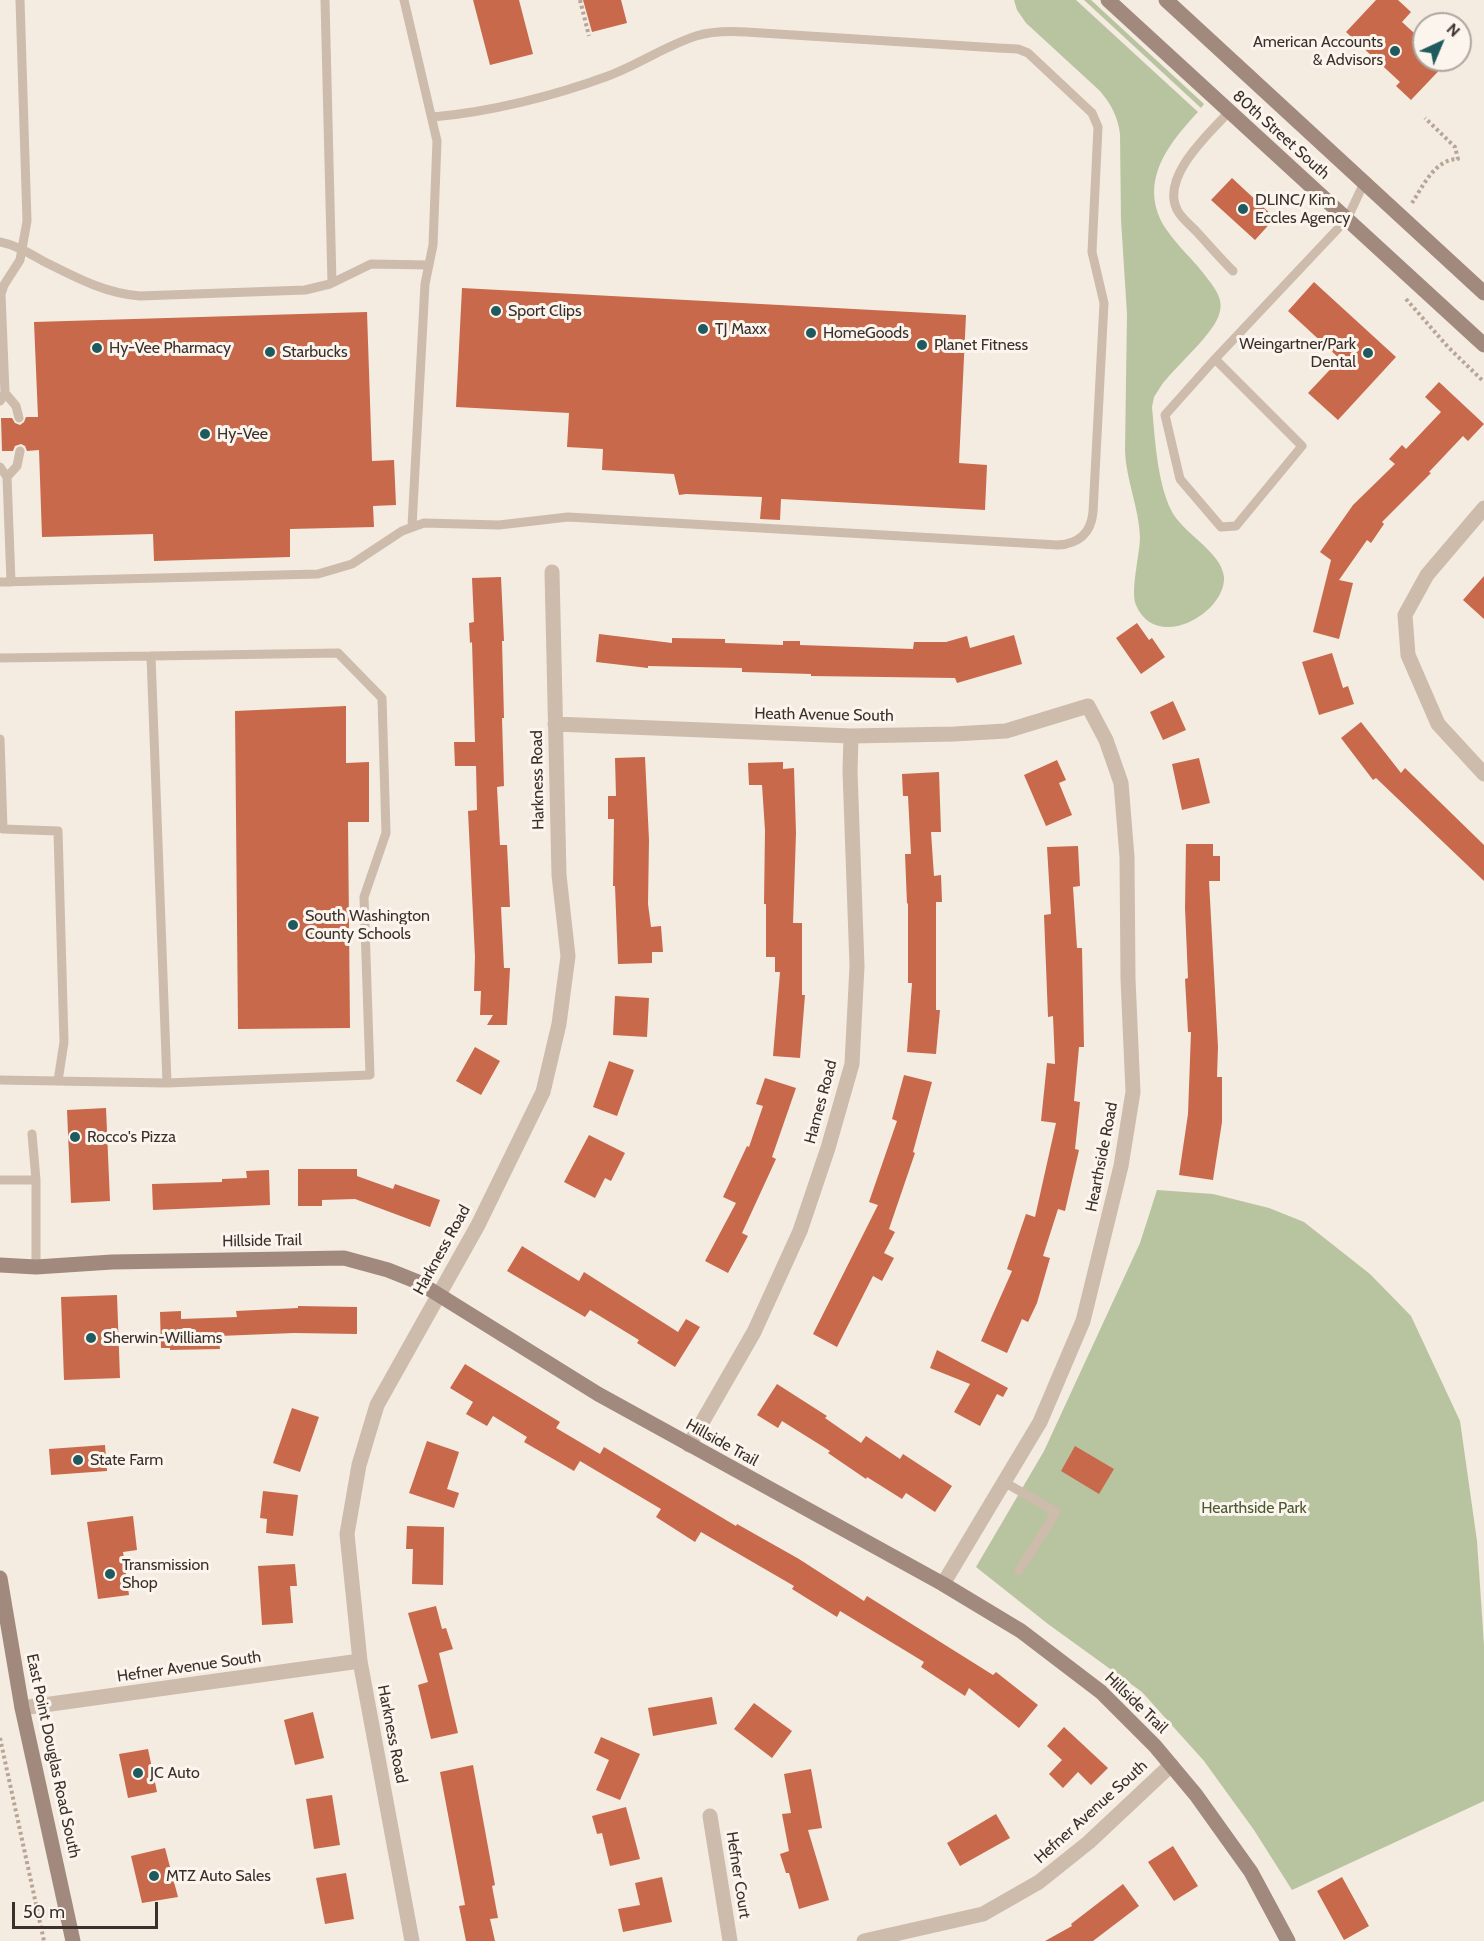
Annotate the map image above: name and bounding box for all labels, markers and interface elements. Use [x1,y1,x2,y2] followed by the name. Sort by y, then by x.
[1412,12,1472,72] north arrow
[1443,19,1464,41] text: N
[1253,32,1383,70] place label: American Accounts & Advisors
[1388,44,1402,58] marker: American Accounts & Advisors
[1229,86,1333,184] street label: 80th Street South
[1255,190,1350,228] place label: DLINC/ Kim Eccles Agency
[1236,202,1250,216] marker: DLINC/ Kim Eccles Agency
[508,301,582,321] place label: Sport Clips
[489,304,503,318] marker: Sport Clips
[715,319,767,339] place label: TJ Maxx
[696,322,710,336] marker: TJ Maxx
[823,323,909,343] place label: HomeGoods
[804,326,818,340] marker: HomeGoods
[1239,334,1356,372] place label: Weingartner/Park Dental
[934,335,1028,355] place label: Planet Fitness
[109,338,231,358] place label: Hy-Vee Pharmacy
[915,338,929,352] marker: Planet Fitness
[90,341,104,355] marker: Hy-Vee Pharmacy
[282,342,348,362] place label: Starbucks
[263,345,277,359] marker: Starbucks
[1361,346,1375,360] marker: Weingartner/Park Dental
[217,424,268,444] place label: Hy-Vee
[198,427,212,441] marker: Hy-Vee
[754,704,894,726] street label: Heath Avenue South
[528,730,548,830] street label: Harkness Road
[305,906,430,944] place label: South Washington County Schools
[286,918,300,932] marker: South Washington County Schools
[801,1058,841,1146] street label: Hames Road
[1082,1100,1122,1214] street label: Hearthside Road
[87,1127,176,1147] place label: Rocco's Pizza
[68,1130,82,1144] marker: Rocco's Pizza
[409,1202,475,1298] street label: Harkness Road
[222,1231,302,1251] street label: Hillside Trail
[103,1328,222,1348] place label: Sherwin-Williams
[84,1331,98,1345] marker: Sherwin-Williams
[682,1415,762,1471] street label: Hillside Trail
[90,1450,163,1470] place label: State Farm
[71,1453,85,1467] marker: State Farm
[1201,1498,1307,1518] park label: Hearthside Park
[122,1555,209,1593] place label: Transmission Shop
[103,1567,117,1581] marker: Transmission Shop
[116,1647,262,1687] street label: Hefner Avenue South
[22,1652,84,1860] street label: East Point Douglas Road South
[1101,1668,1171,1738] street label: Hillside Trail
[373,1683,411,1785] street label: Harkness Road
[1031,1756,1151,1868] street label: Hefner Avenue South
[150,1763,200,1783] place label: JC Auto
[131,1766,145,1780] marker: JC Auto
[722,1830,754,1920] street label: Hefner Court
[166,1866,271,1886] place label: MTZ Auto Sales
[147,1869,161,1883] marker: MTZ Auto Sales
[15,1890,160,1928] scale bar
[23,1901,65,1923] text: 50 m

